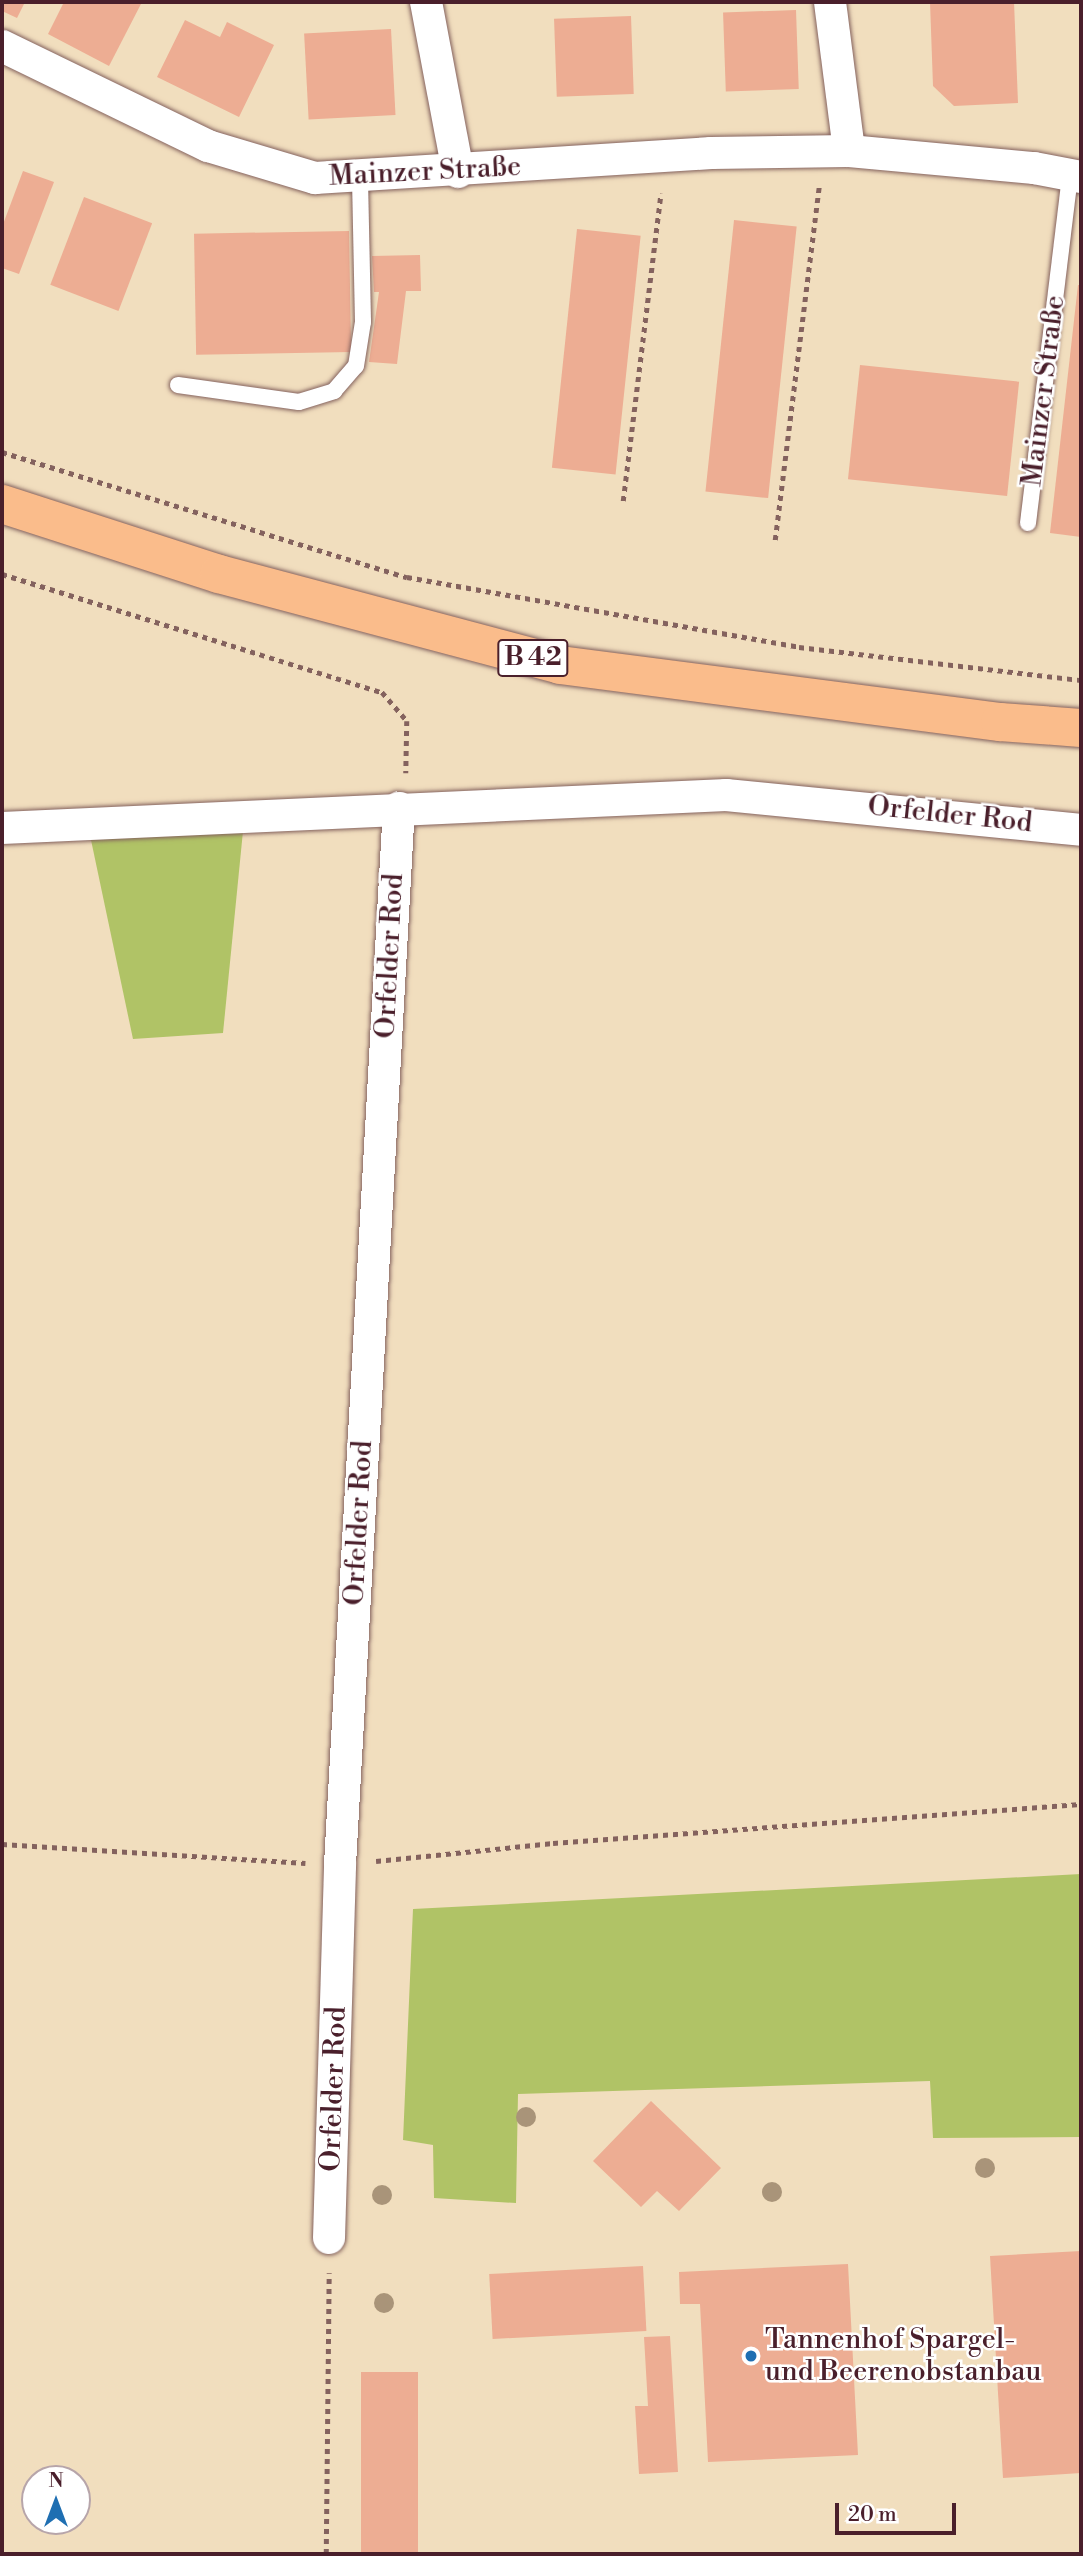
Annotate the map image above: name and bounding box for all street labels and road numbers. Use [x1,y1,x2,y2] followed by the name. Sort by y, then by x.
[328,150,522,194] street label: Mainzer Straße
[1016,294,1072,488] street label: Mainzer Straße
[496,636,570,680] road number: B 42
[866,790,1034,840] street label: Orfelder Rod
[369,873,411,1039] street label: Orfelder Rod
[338,1440,380,1606] street label: Orfelder Rod
[314,2006,354,2172] street label: Orfelder Rod

